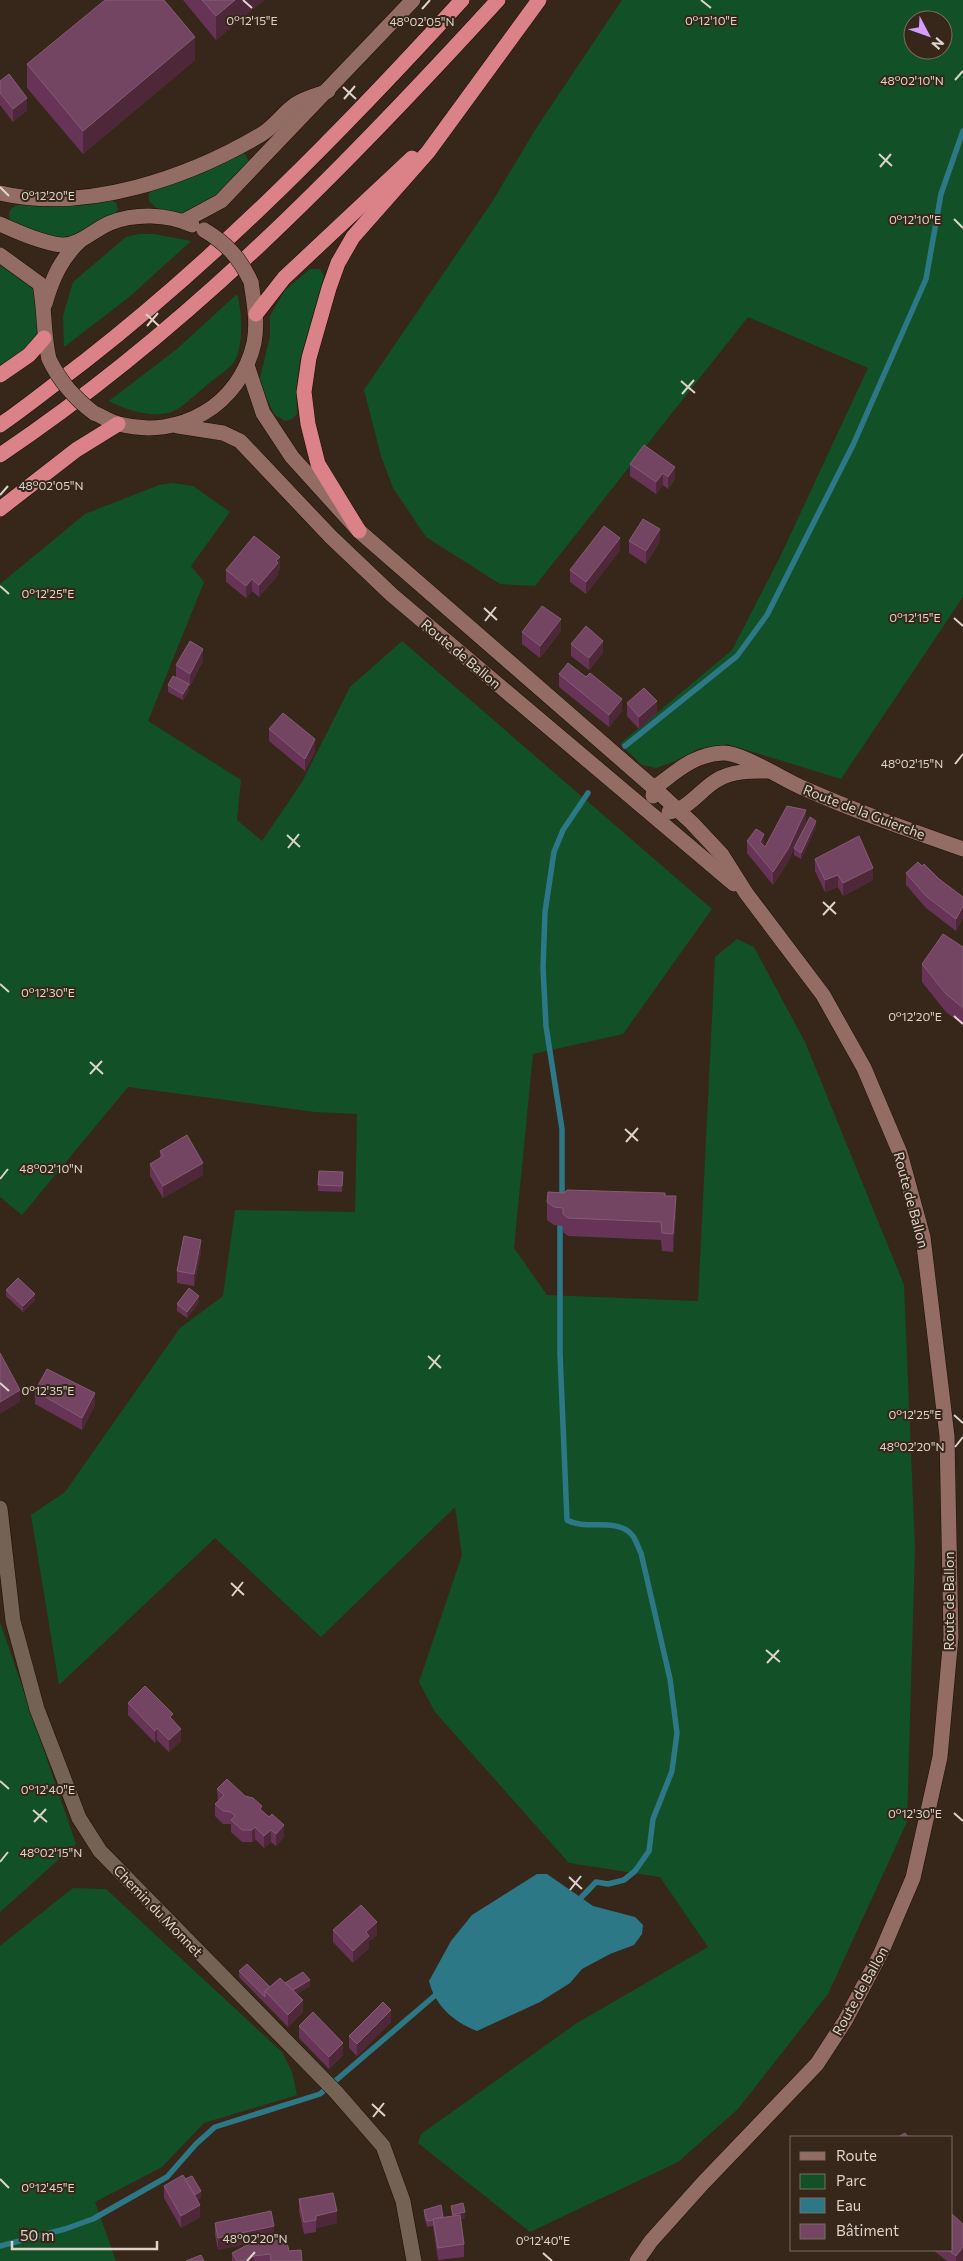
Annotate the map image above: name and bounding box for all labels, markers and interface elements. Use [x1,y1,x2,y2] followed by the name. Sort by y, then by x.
[903,10,953,60] north arrow
[226,13,278,27] text: 0°12'15"E
[685,13,737,27] text: 0°12'10"E
[389,14,455,28] text: 48°02'05"N
[928,34,948,53] text: N
[880,73,944,87] text: 48°02'10"N
[21,188,75,202] text: 0°12'20"E
[889,212,941,226] text: 0°12'10"E
[18,478,84,492] text: 48°02'05"N
[22,586,74,600] text: 0°12'25"E
[889,610,941,624] text: 0°12'15"E
[418,615,505,692] street label: Route de Ballon
[881,756,943,770] text: 48°02'15"N
[801,780,928,843] street label: Route de la Guierche
[21,985,75,999] text: 0°12'30"E
[888,1009,942,1023] text: 0°12'20"E
[890,1150,932,1250] street label: Route de Ballon
[19,1161,83,1175] text: 48°02'10"N
[22,1383,74,1397] text: 0°12'35"E
[889,1407,941,1421] text: 0°12'25"E
[880,1439,944,1453] text: 48°02'20"N
[940,1552,957,1650] street label: Route de Ballon
[21,1782,75,1796] text: 0°12'40"E
[888,1806,942,1820] text: 0°12'30"E
[20,1845,82,1859] text: 48°02'15"N
[110,1861,207,1960] street label: Chemin du Monnet
[828,1943,891,2038] street label: Route de Ballon
[790,2136,953,2251] legend
[836,2146,877,2164] text: Route
[836,2171,866,2189] text: Parc
[21,2180,75,2194] text: 0°12'45"E
[836,2196,861,2214] text: Eau
[12,2218,158,2250] scale bar
[836,2221,899,2239] text: Bâtiment
[20,2226,54,2244] text: 50 m
[223,2231,287,2245] text: 48°02'20"N
[516,2233,570,2247] text: 0°12'40"E

